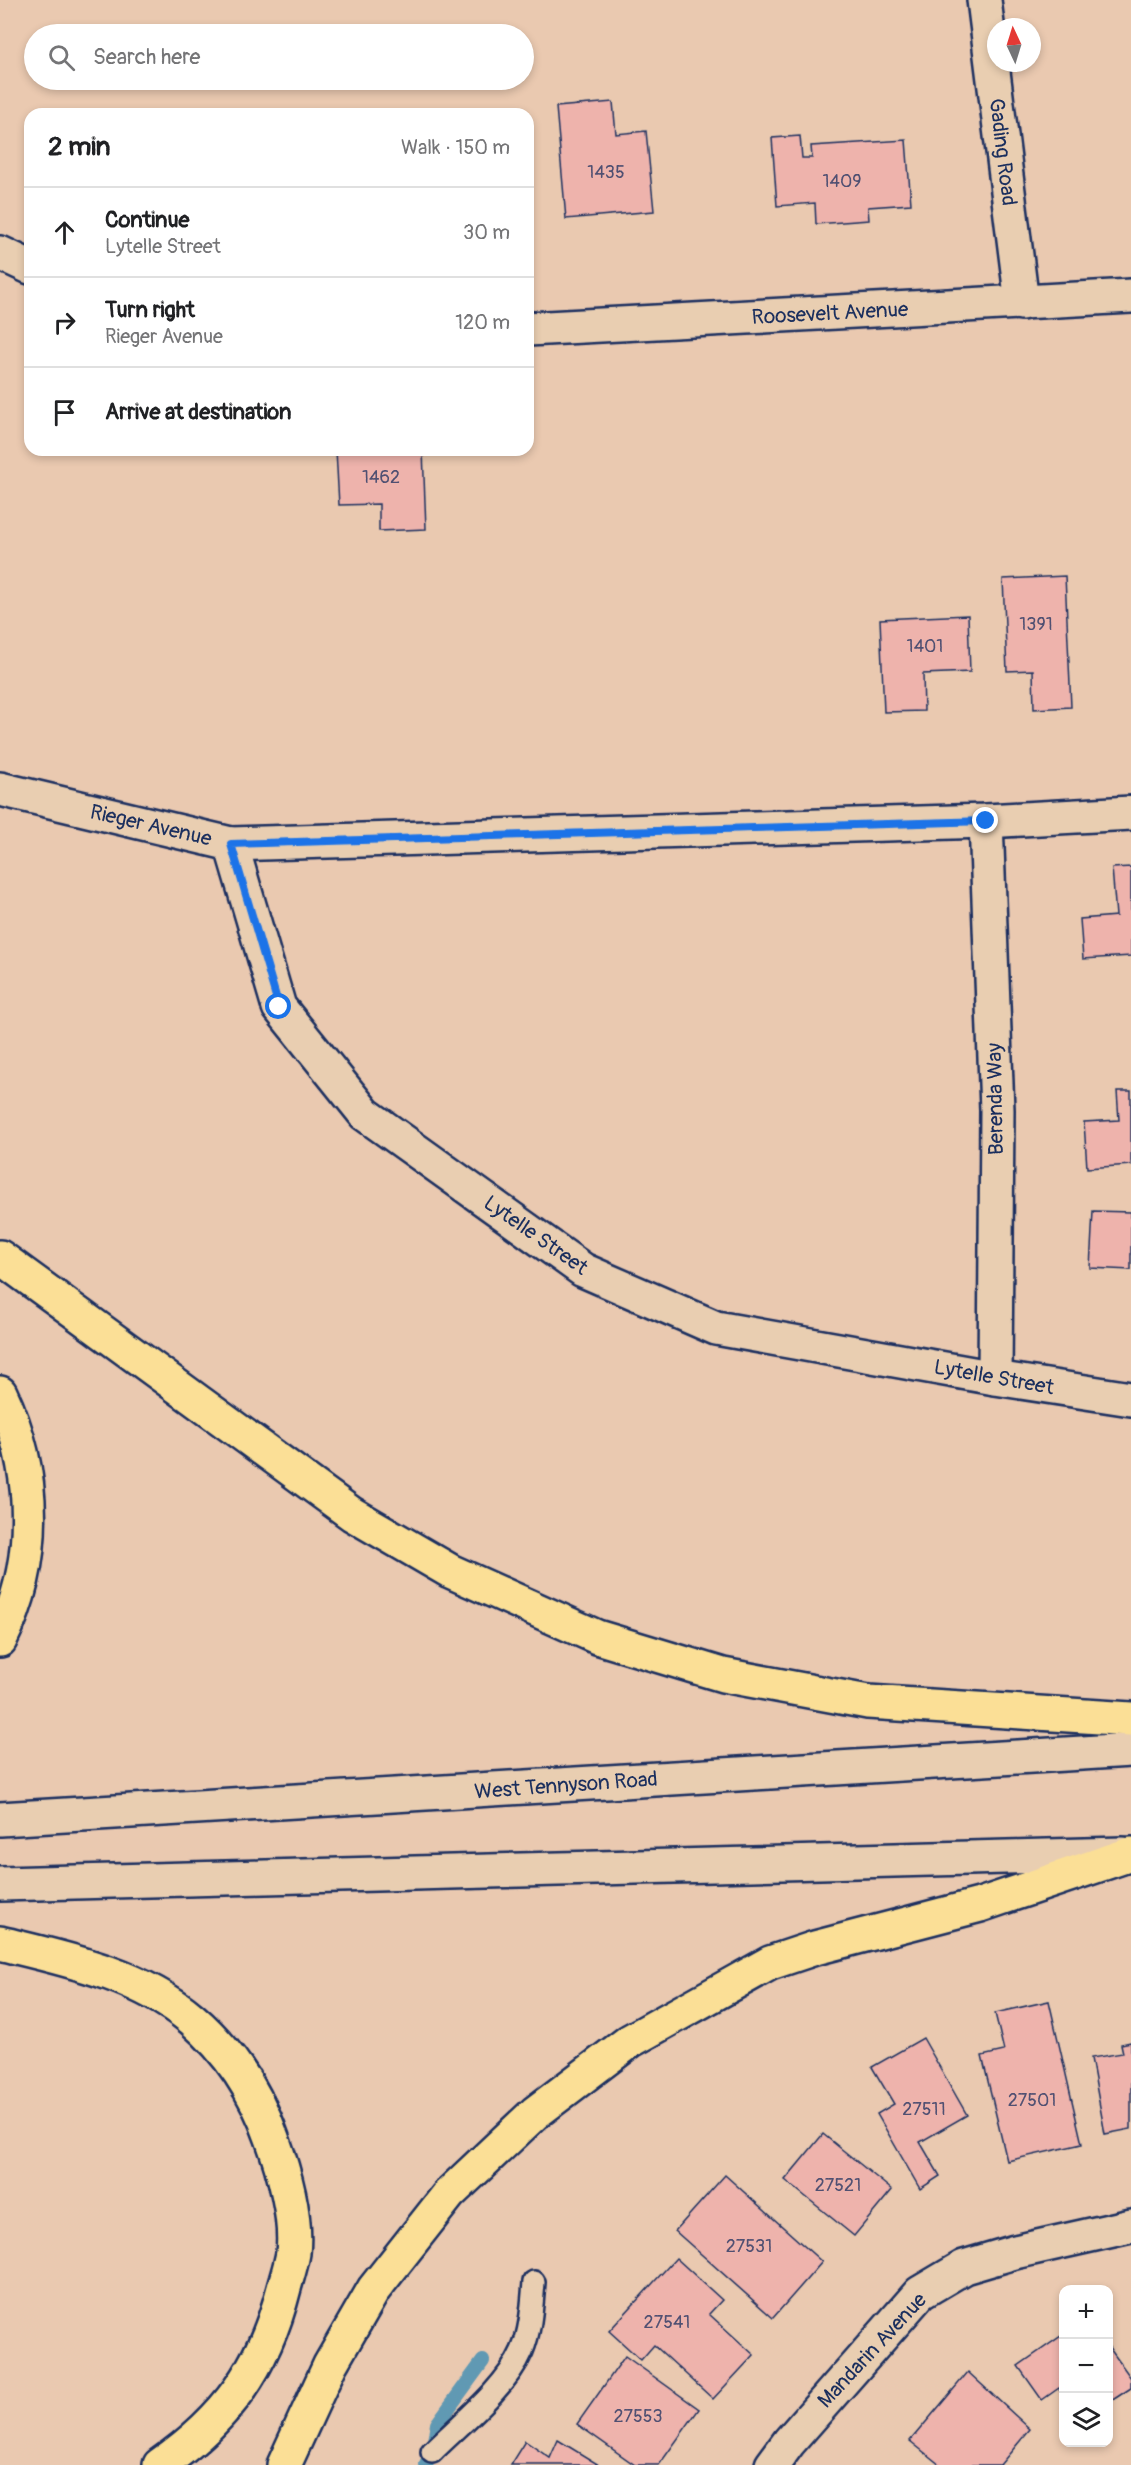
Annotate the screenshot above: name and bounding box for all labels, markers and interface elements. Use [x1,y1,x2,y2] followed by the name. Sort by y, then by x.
[987,18,1041,72] north arrow
[24,24,534,90] search box
[45,41,78,74] icon: search
[93,43,200,71] text: Search here
[983,97,1022,207] street label: Gading Road
[48,131,110,163] text: 2 min
[401,135,510,160] text: Walk · 150 m
[587,161,625,184] house number: 1435
[822,170,862,193] house number: 1409
[105,206,189,234] text: Continue
[48,216,81,249] icon: ahead
[463,220,510,245] text: 30 m
[105,234,221,259] text: Lytelle Street
[105,296,195,324] text: Turn right
[751,296,910,331] street label: Roosevelt Avenue
[48,306,81,339] icon: right
[455,310,510,335] text: 120 m
[105,324,223,349] text: Rieger Avenue
[48,396,81,429] icon: arrive
[105,398,291,426] text: Arrive at destination
[362,466,400,489] house number: 1462
[1019,613,1053,636] house number: 1391
[907,635,943,658] house number: 1401
[88,798,215,853] street label: Rieger Avenue
[972,807,998,833] route end
[265,993,291,1019] route start
[981,1043,1010,1155] street label: Berenda Way
[478,1190,594,1282] street label: Lytelle Street
[932,1354,1057,1401] street label: Lytelle Street
[473,1766,659,1805] street label: West Tennyson Road
[1008,2089,1056,2112] house number: 27501
[902,2098,946,2121] house number: 27511
[815,2174,861,2197] house number: 27521
[726,2235,772,2258] house number: 27531
[1059,2285,1113,2447] map controls
[1059,2285,1113,2339] button: +
[812,2286,933,2414] street label: Mandarin Avenue
[644,2311,690,2334] house number: 27541
[1059,2339,1113,2393] button: −
[1059,2393,1113,2447] button: layers
[613,2405,663,2428] house number: 27553

